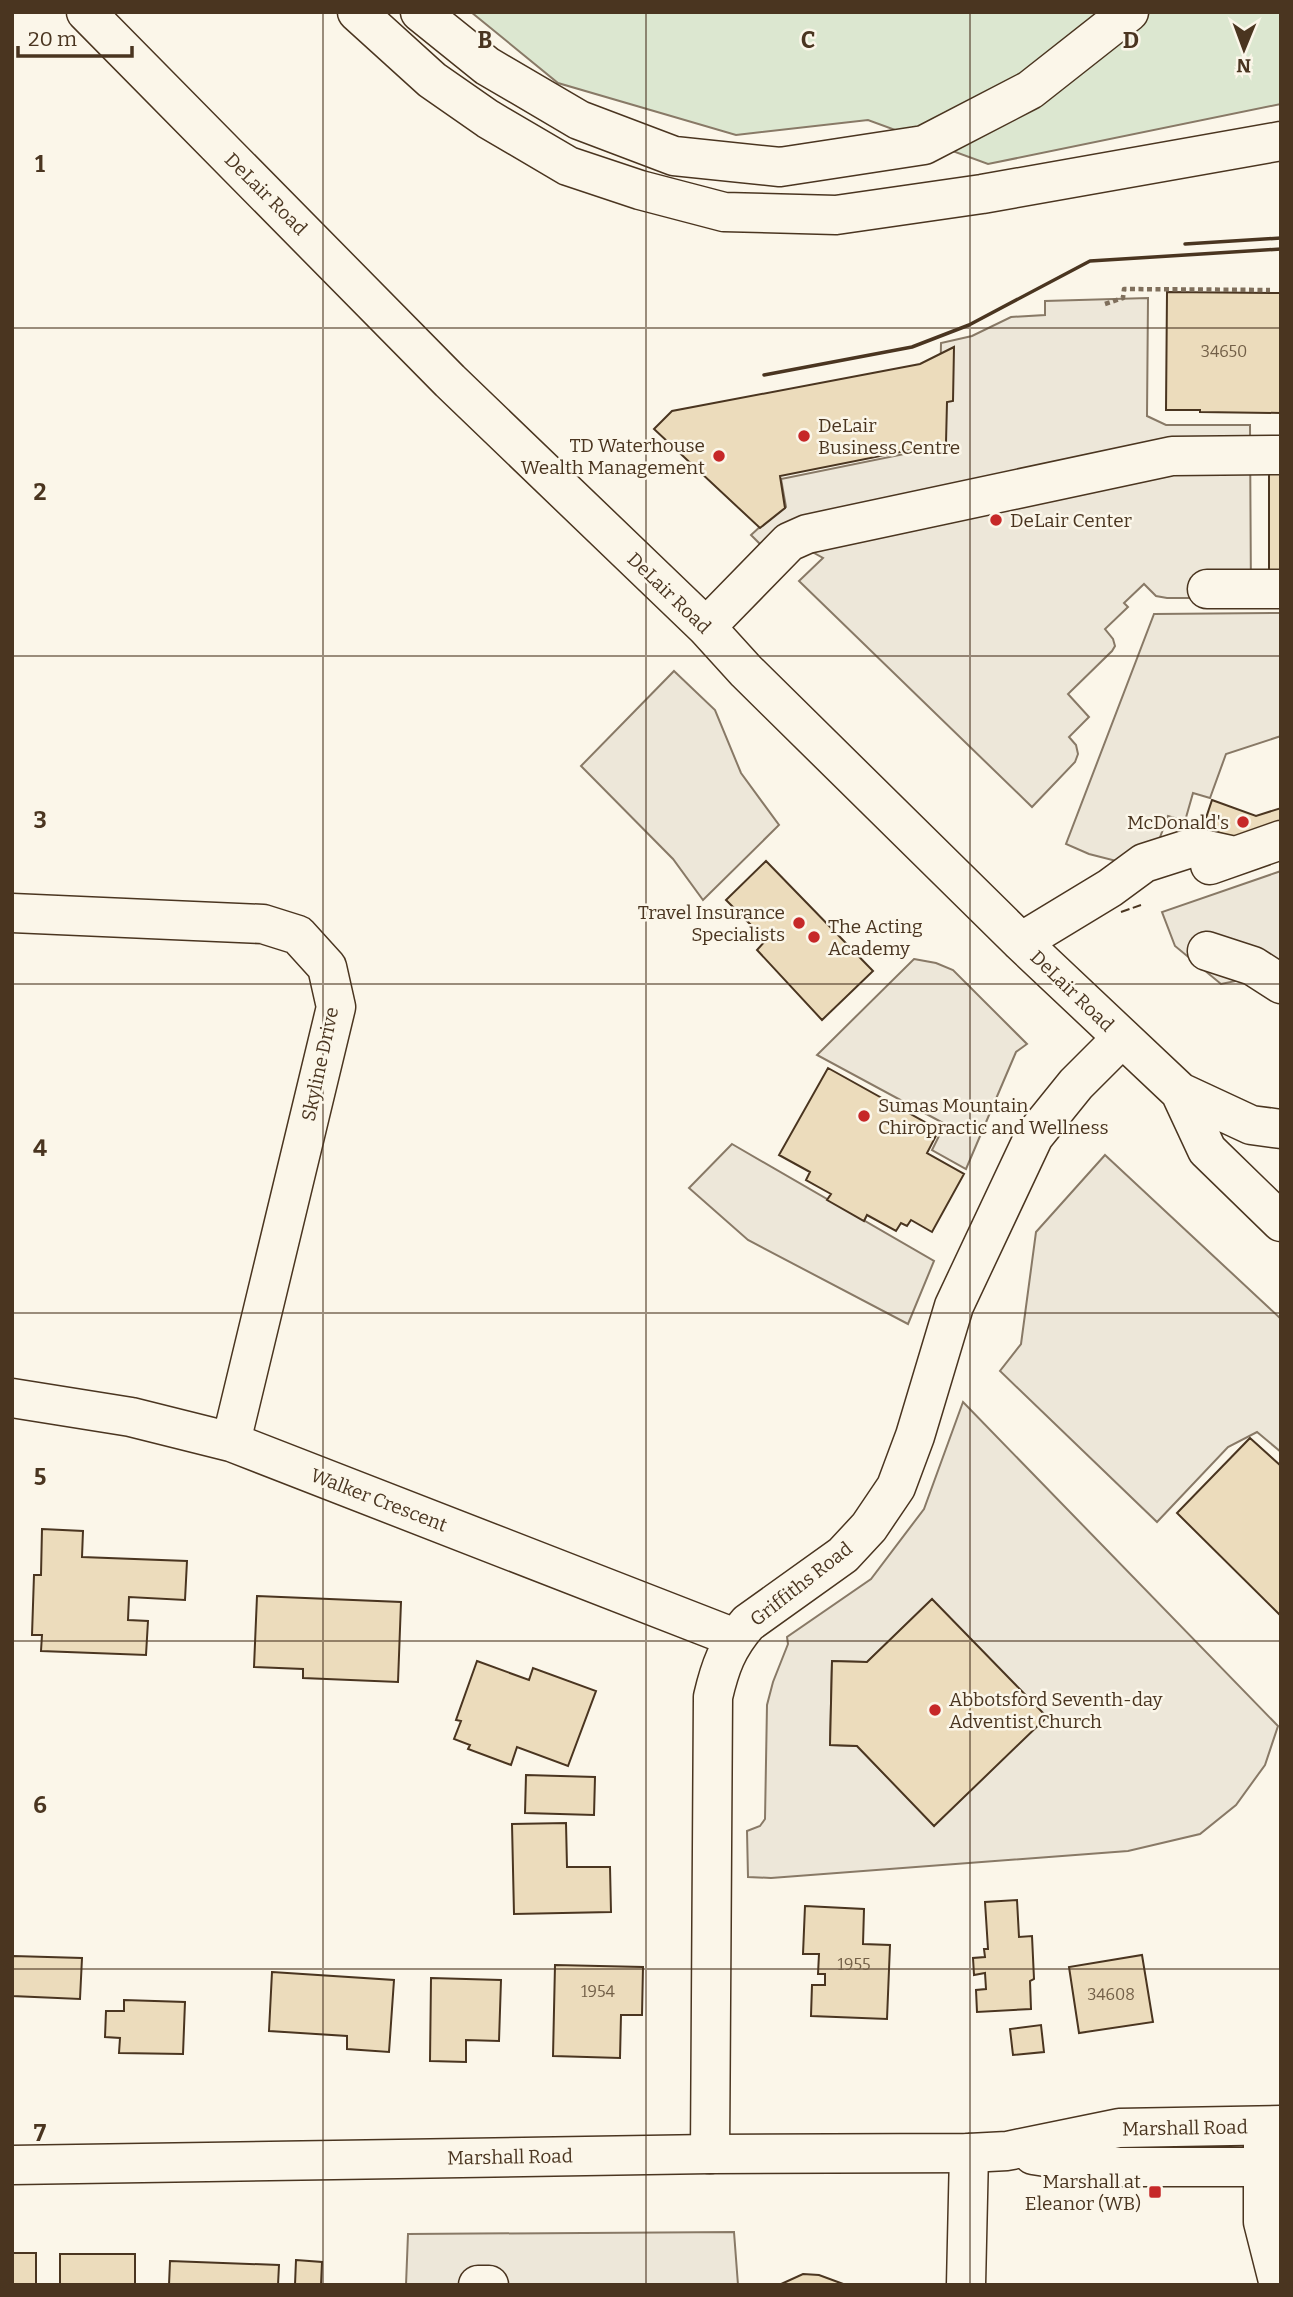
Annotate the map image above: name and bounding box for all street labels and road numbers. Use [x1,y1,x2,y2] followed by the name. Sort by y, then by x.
[220,148,312,240] street label: DeLair Road
[622,548,716,638] street label: DeLair Road
[1025,946,1119,1036] street label: DeLair Road
[297,1005,343,1123] street label: Skyline Drive
[308,1463,451,1537] street label: Walker Crescent
[745,1537,857,1631] street label: Griffiths Road
[1122,2115,1248,2141] street label: Marshall Road
[447,2144,573,2170] street label: Marshall Road

